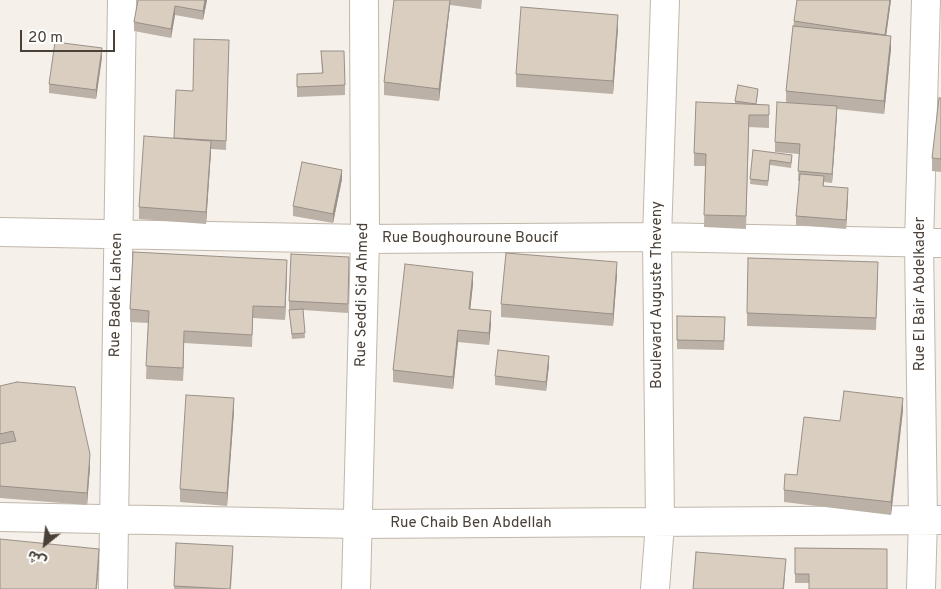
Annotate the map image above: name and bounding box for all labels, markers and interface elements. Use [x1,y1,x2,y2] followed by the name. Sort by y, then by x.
[22,20,118,52] scale bar
[28,29,63,48] text: 20 m
[649,201,667,389] street label: Boulevard Auguste Theveny
[912,217,930,371] street label: Rue El Bair Abdelkader
[353,223,373,367] street label: Rue Seddi Sid Ahmed
[382,230,558,248] street label: Rue Boughouroune Boucif
[107,232,127,358] street label: Rue Badek Lahcen
[390,515,552,533] street label: Rue Chaib Ben Abdellah
[20,519,70,569] north arrow
[25,545,50,570] text: ش

